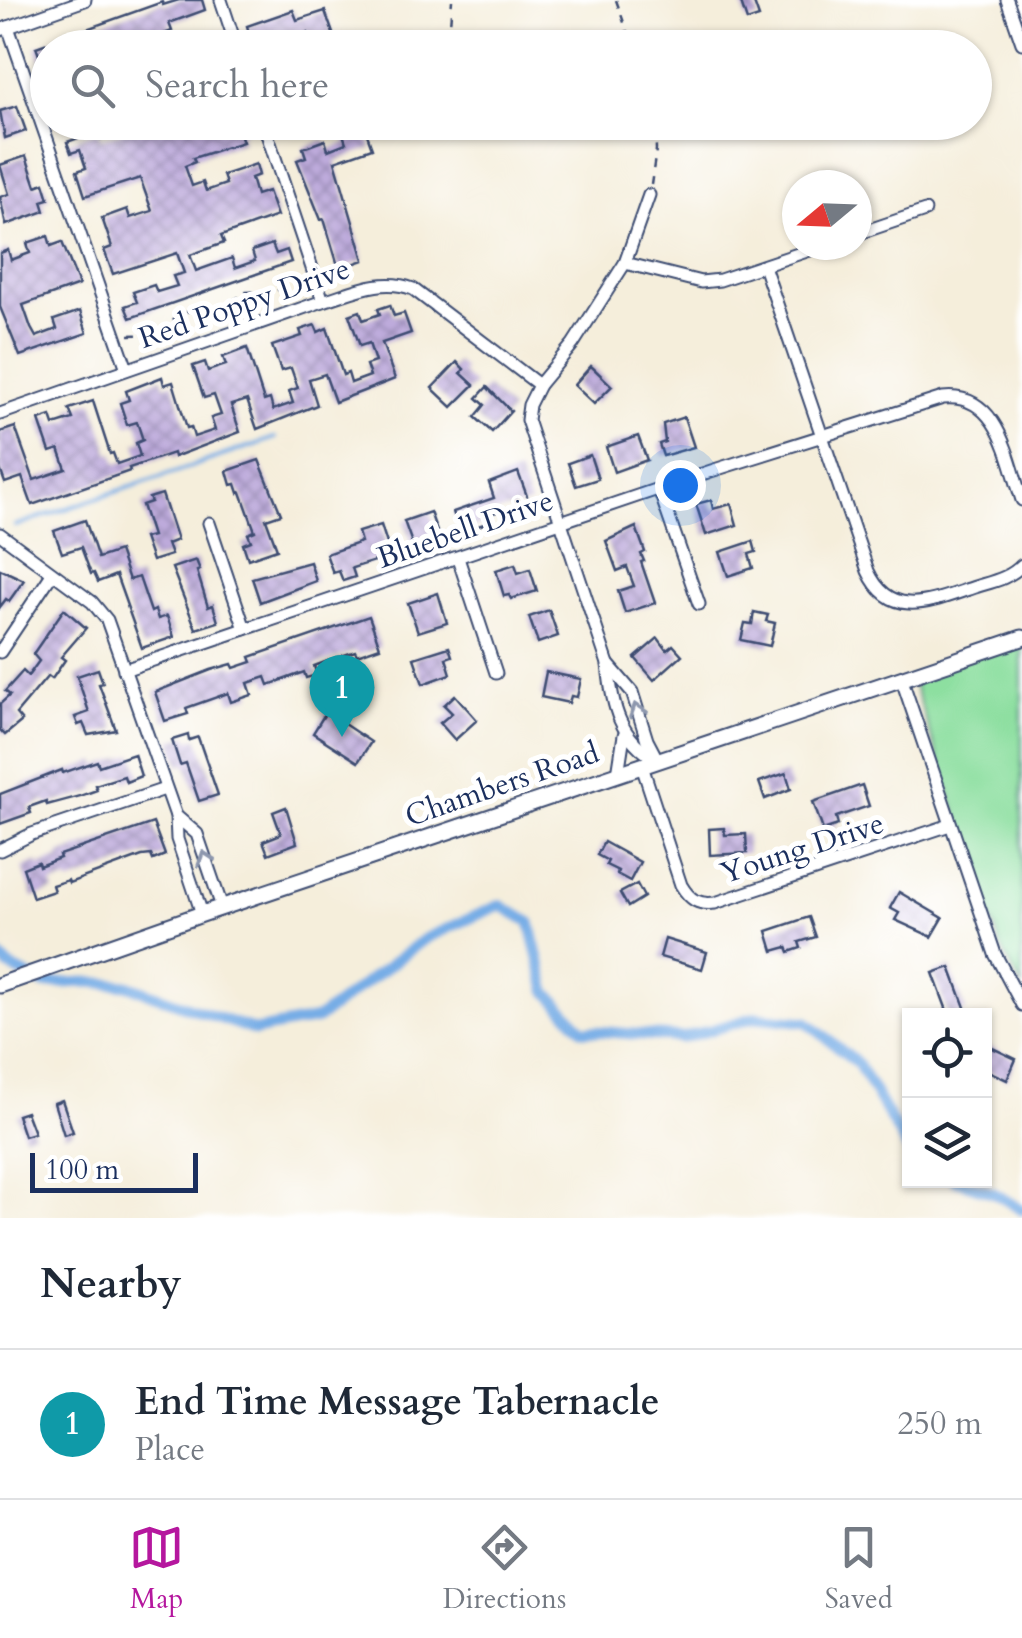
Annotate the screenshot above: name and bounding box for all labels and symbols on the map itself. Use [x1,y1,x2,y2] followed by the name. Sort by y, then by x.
[782,170,872,260] north arrow
[133,248,355,359] street label: Red Poppy Drive
[655,460,706,511] your location
[372,480,559,579] street label: Bluebell Drive
[310,654,374,737] pin: 1
[629,702,649,719] one-way arrow
[400,732,605,837] street label: Chambers Road
[715,803,889,894] street label: Young Drive
[196,850,217,867] one-way arrow
[30,1148,198,1192] scale bar

